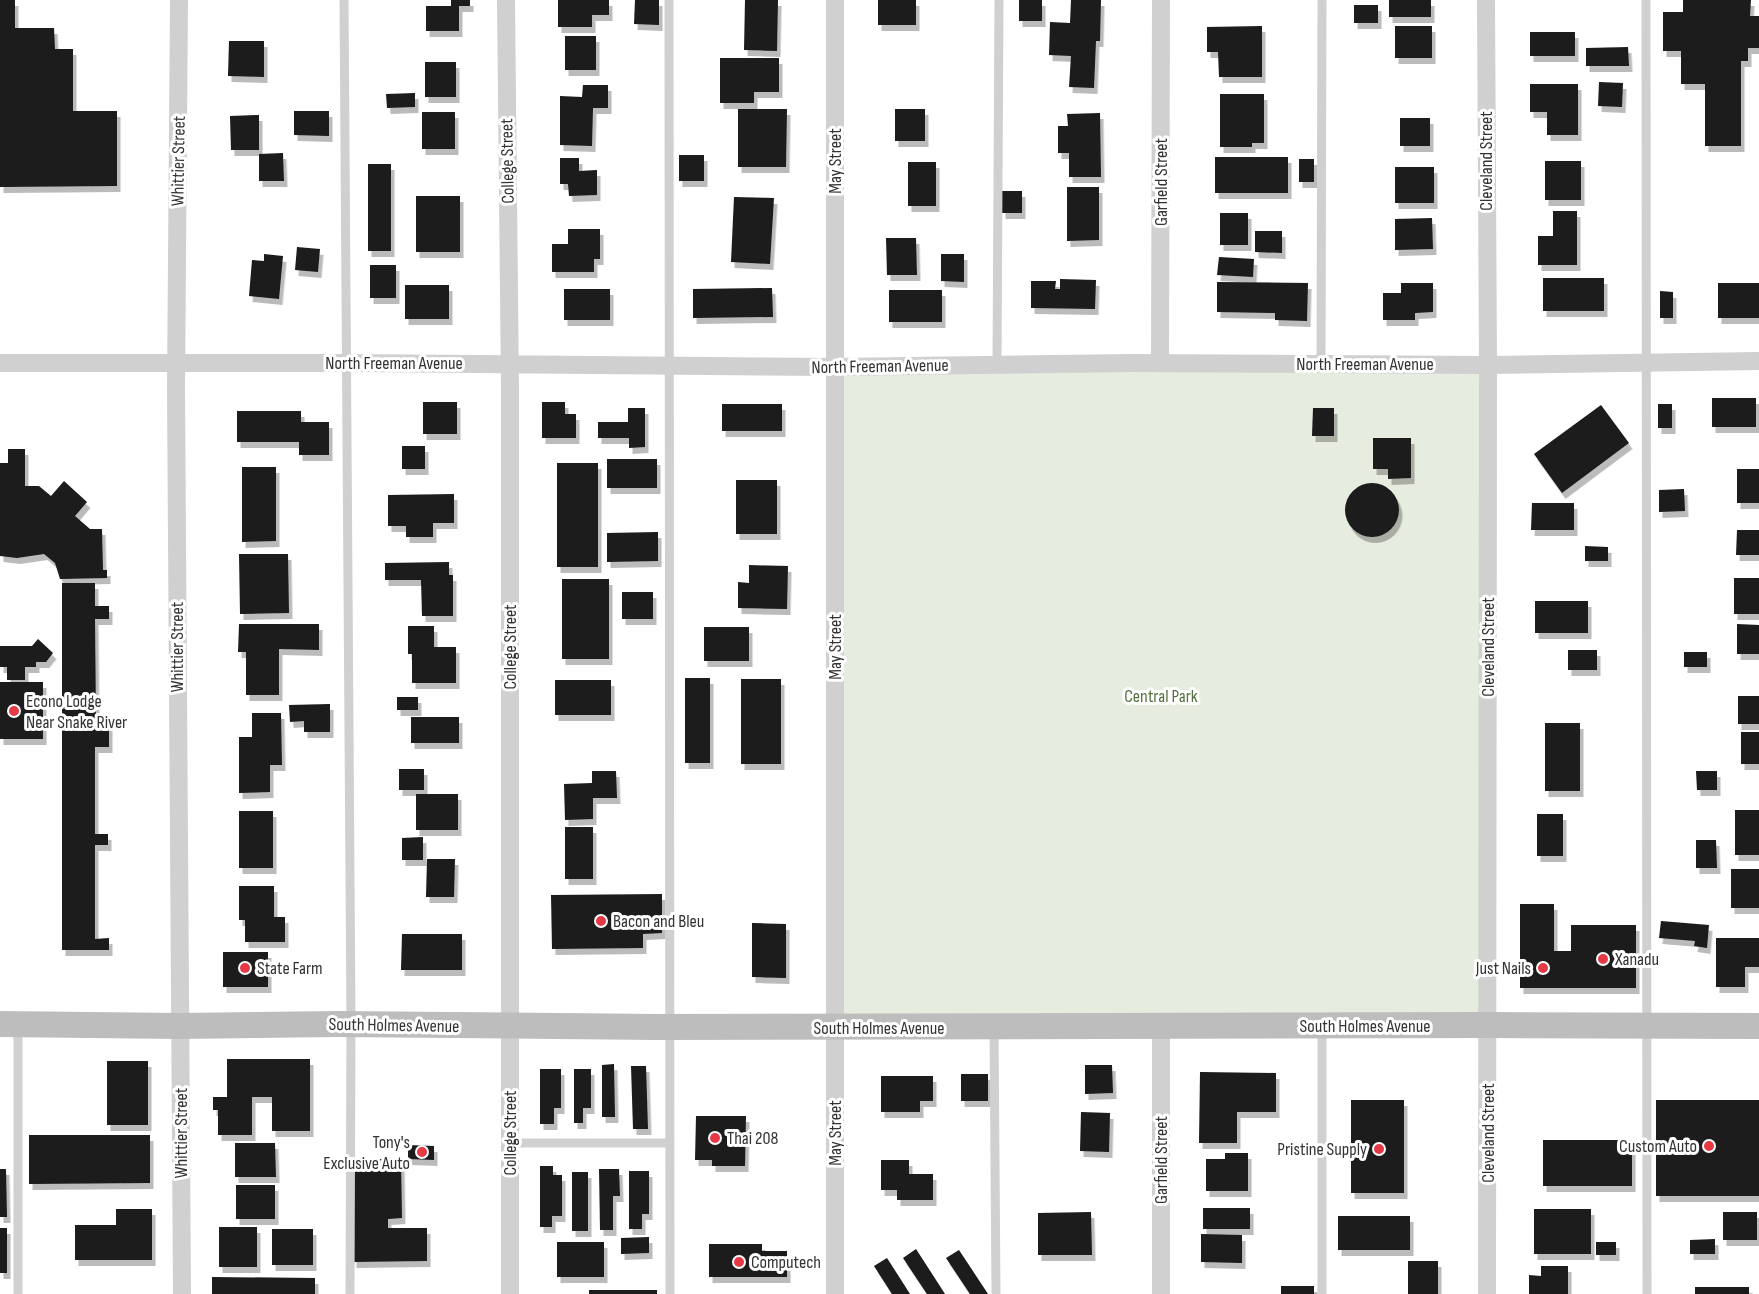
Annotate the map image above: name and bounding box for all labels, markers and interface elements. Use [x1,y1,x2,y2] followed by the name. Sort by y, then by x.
[1476,111,1497,211] street label: Cleveland Street
[167,115,190,206] street label: Whittier Street
[496,118,519,204] street label: College Street
[825,128,846,194] street label: May Street
[1151,137,1172,226] street label: Garfield Street
[325,353,463,374] street label: North Freeman Avenue
[1296,354,1434,375] street label: North Freeman Avenue
[811,355,949,378] street label: North Freeman Avenue
[1478,597,1499,697] street label: Cleveland Street
[167,601,188,692] street label: Whittier Street
[500,604,521,690] street label: College Street
[825,614,846,680] street label: May Street
[1124,686,1198,707] park label: Central Park
[26,691,127,733] place label: Econo Lodge Near Snake River
[7,704,21,718] marker: Econo Lodge Near Snake River
[613,911,704,932] place label: Bacon and Bleu
[594,914,608,928] marker: Bacon and Bleu
[1614,949,1659,970] place label: Xanadu
[1596,952,1610,966] marker: Xanadu
[257,958,323,979] place label: State Farm
[1475,958,1531,979] place label: Just Nails
[238,961,252,975] marker: State Farm
[1536,961,1550,975] marker: Just Nails
[328,1014,460,1037] street label: South Holmes Avenue
[1300,1016,1430,1037] street label: South Holmes Avenue
[814,1018,944,1039] street label: South Holmes Avenue
[1478,1083,1499,1183] street label: Cleveland Street
[171,1087,192,1178] street label: Whittier Street
[500,1090,521,1176] street label: College Street
[825,1100,846,1166] street label: May Street
[1151,1115,1172,1204] street label: Garfield Street
[727,1128,778,1149] place label: Thai 208
[708,1131,722,1145] marker: Thai 208
[323,1132,410,1174] place label: Tony's Exclusive Auto
[1619,1136,1697,1157] place label: Custom Auto
[1277,1139,1367,1160] place label: Pristine Supply
[1702,1139,1716,1153] marker: Custom Auto
[1372,1142,1386,1156] marker: Pristine Supply
[415,1145,429,1159] marker: Tony's Exclusive Auto
[751,1252,821,1273] place label: Computech
[732,1255,746,1269] marker: Computech

